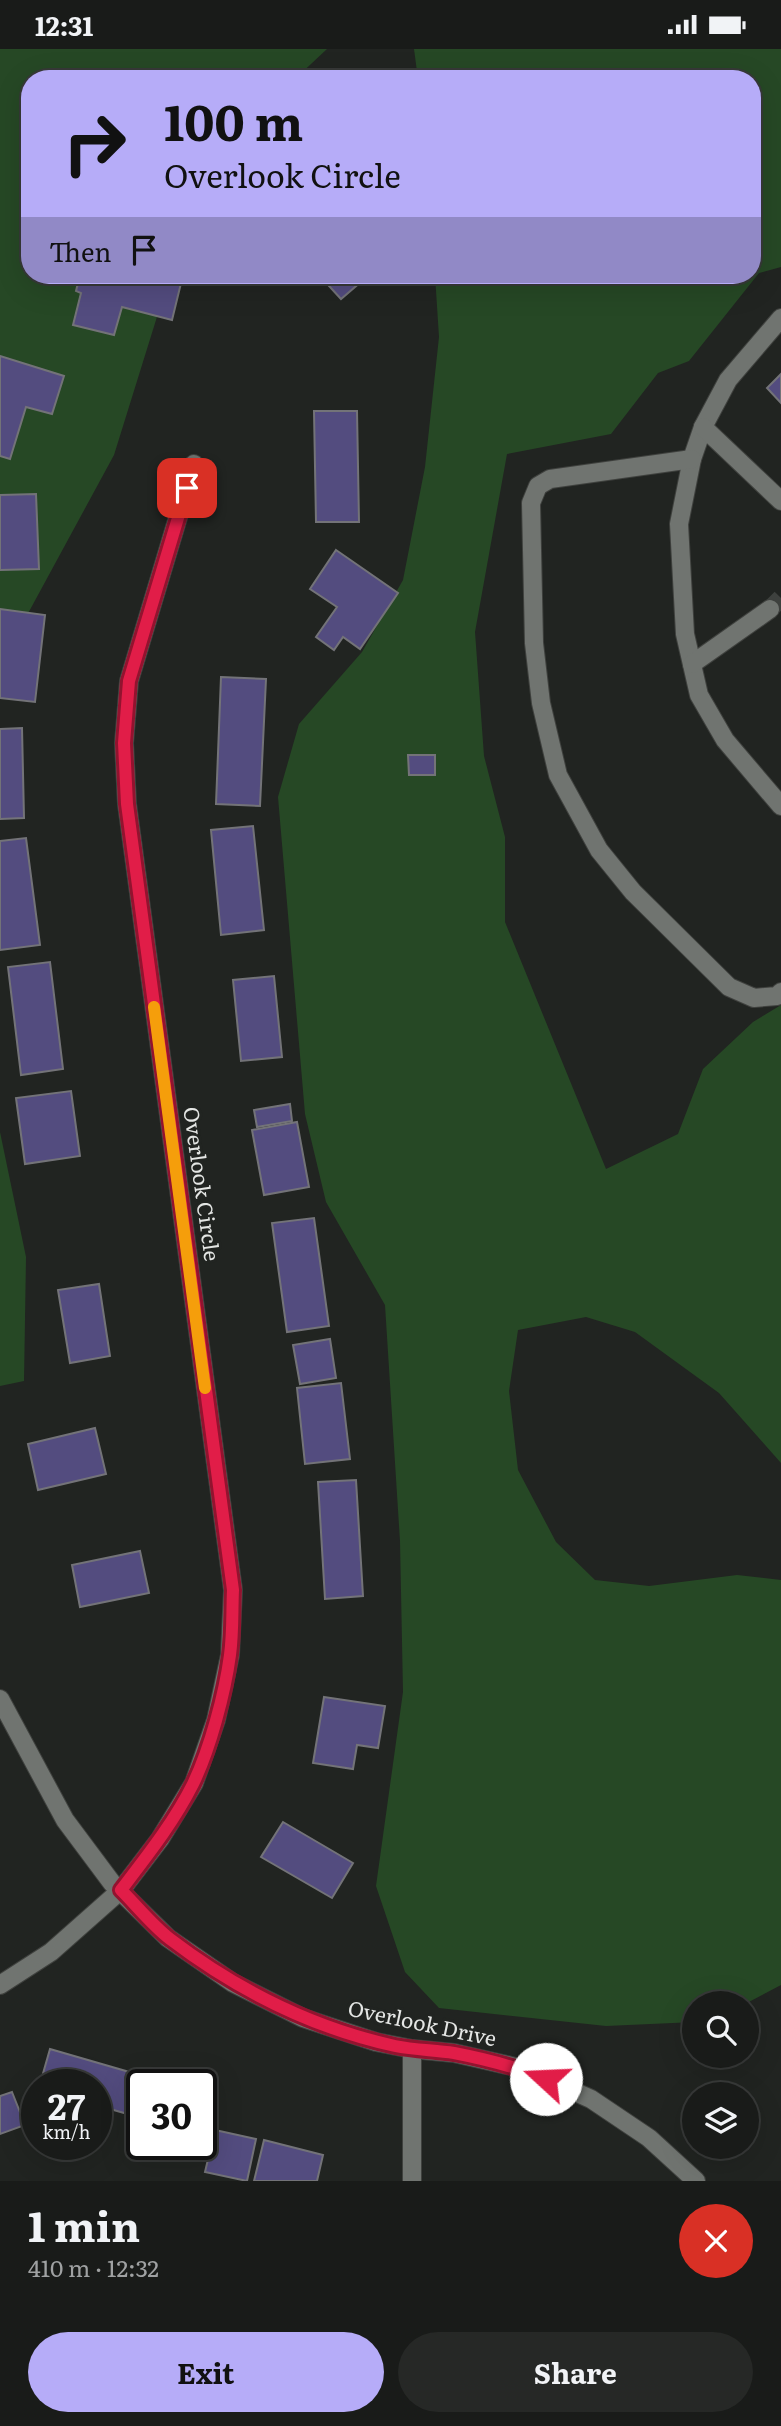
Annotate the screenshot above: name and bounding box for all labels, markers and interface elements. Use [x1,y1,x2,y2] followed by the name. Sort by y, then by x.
[35,5,93,44] text: 12:31
[164,83,303,156] text: 100 m
[49,98,140,189] icon: right
[164,150,401,198] text: Overlook Circle
[49,231,111,270] text: Then
[125,231,163,269] icon: arrive
[157,458,217,518] pin
[168,469,206,507] icon: arrive
[177,1105,230,1263] street label: Overlook Circle
[345,1991,500,2052] street label: Overlook Drive
[682,1991,759,2159] map controls
[682,1991,759,2068] button: search
[509,2042,583,2116] position arrow
[126,2069,217,2160] speed limit sign: 30
[48,2079,85,2131] text: 27
[682,2082,759,2159] button: layers
[43,2118,90,2145] text: km/h
[28,2193,140,2255] text: 1 min
[679,2204,753,2278] button: close
[28,2250,159,2284] text: 410 m · 12:32
[28,2332,384,2412] button: Exit
[398,2332,753,2412] button: Share

